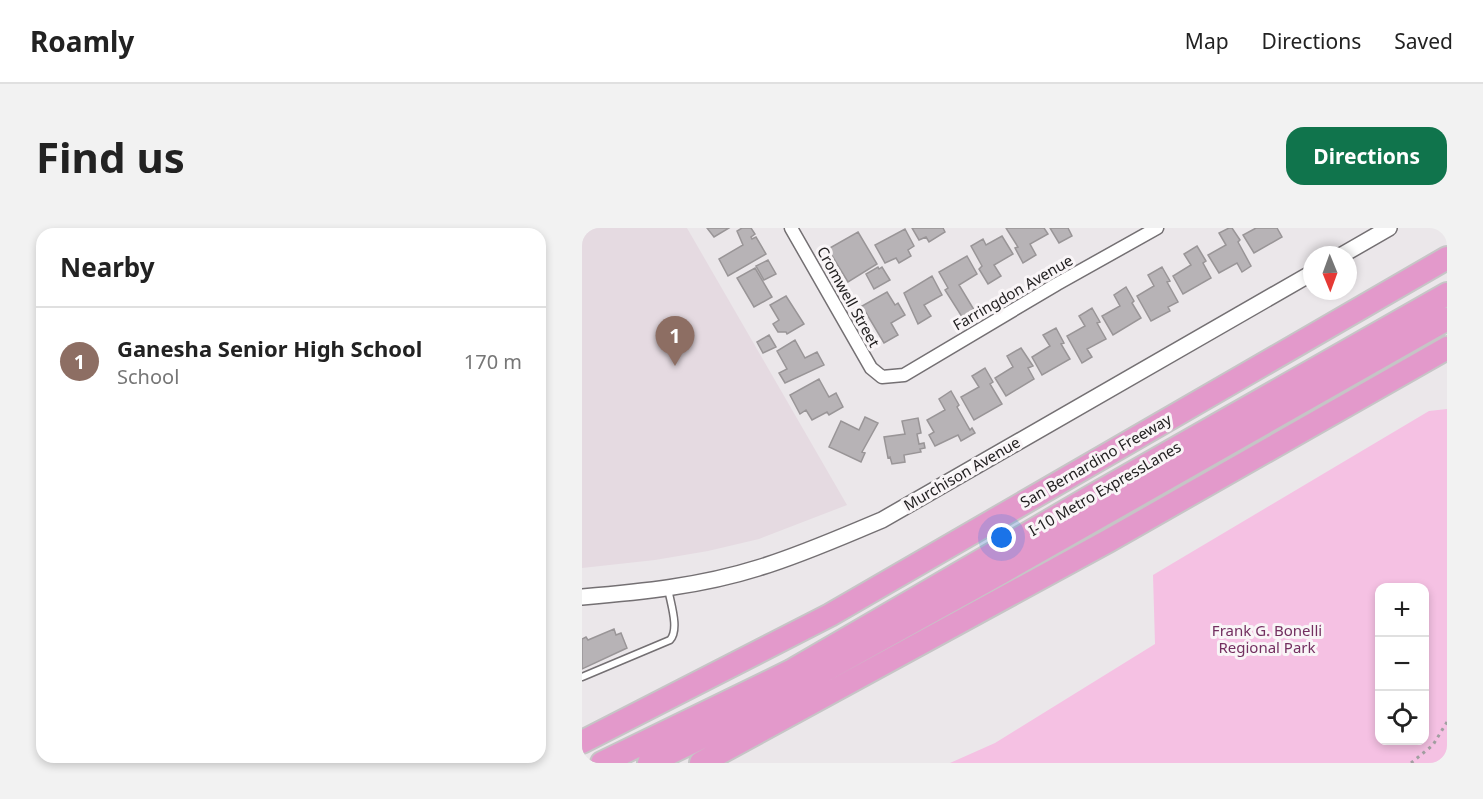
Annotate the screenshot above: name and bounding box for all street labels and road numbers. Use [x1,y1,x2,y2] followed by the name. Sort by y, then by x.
[813,243,885,351] street label: Cromwell Street
[949,250,1076,335] street label: Farringdon Avenue
[1016,408,1175,512] street label: San Bernardino Freeway
[900,432,1023,515] street label: Murchison Avenue
[1025,436,1184,540] street label: I-10 Metro ExpressLanes

